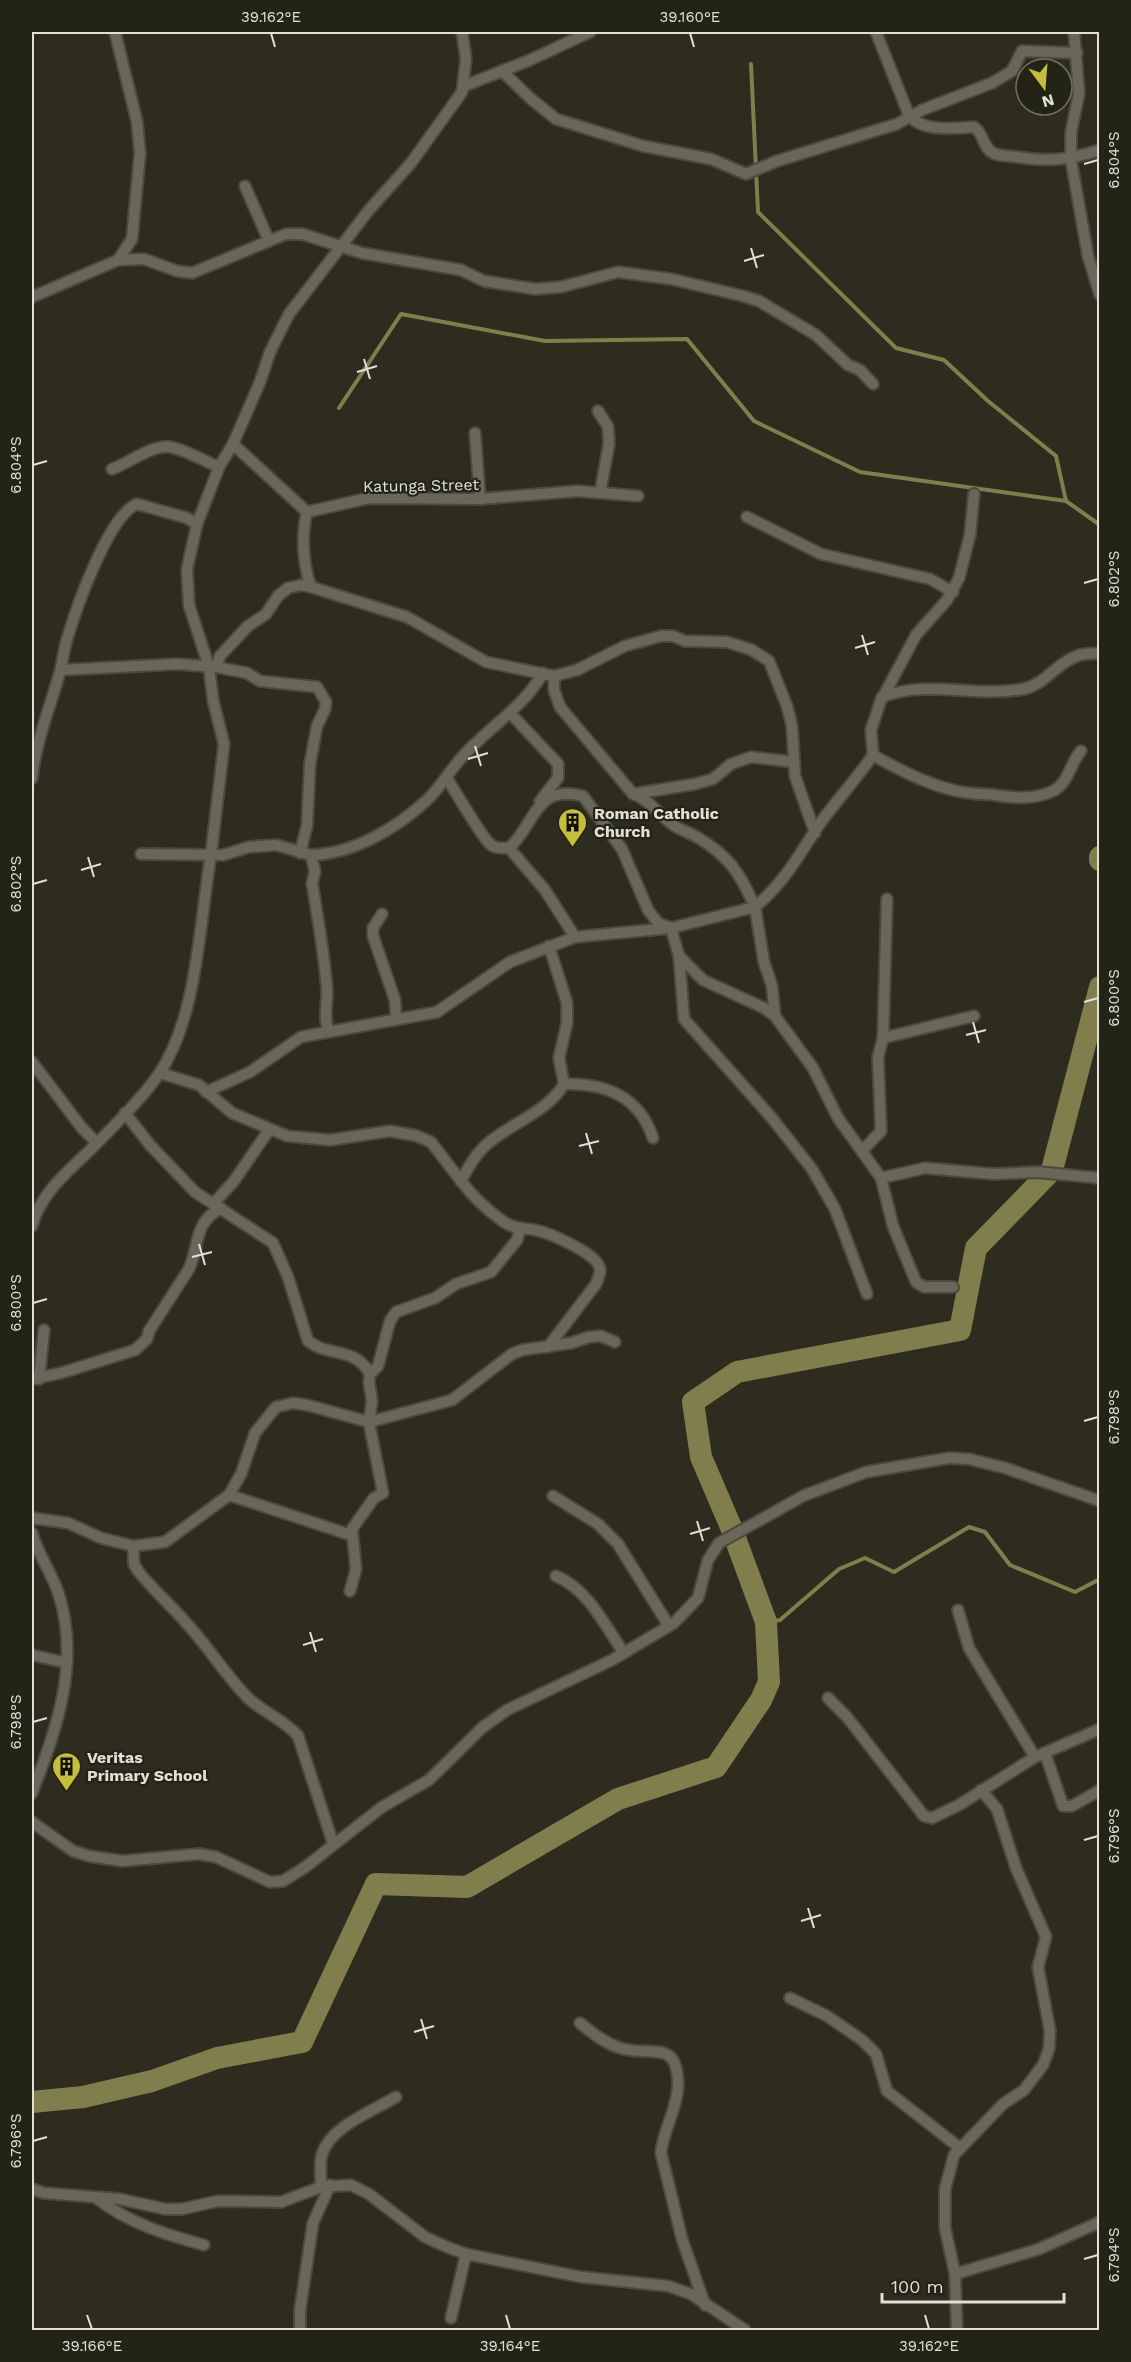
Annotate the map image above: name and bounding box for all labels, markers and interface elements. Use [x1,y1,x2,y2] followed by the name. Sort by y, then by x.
[241,8,301,26] text: 39.162°E
[660,8,720,26] text: 39.160°E
[1014,57,1074,117] north arrow
[1040,90,1056,112] text: N
[1105,131,1123,189] text: 6.804°S
[7,436,25,494] text: 6.804°S
[363,475,480,496] street label: Katunga Street
[1105,551,1123,607] text: 6.802°S
[594,804,719,841] place label: Roman Catholic Church
[557,806,589,848] building icon: Roman Catholic Church
[7,856,25,912] text: 6.802°S
[1105,969,1123,1027] text: 6.800°S
[7,1274,25,1332] text: 6.800°S
[1105,1389,1123,1445] text: 6.798°S
[7,1694,25,1750] text: 6.798°S
[87,1748,208,1785] place label: Veritas Primary School
[50,1750,82,1792] building icon: Veritas Primary School
[1105,1808,1123,1864] text: 6.796°S
[7,2113,25,2169] text: 6.796°S
[1105,2227,1123,2283] text: 6.794°S
[882,2266,1064,2304] scale bar
[891,2276,944,2297] text: 100 m
[62,2337,122,2355] text: 39.166°E
[480,2337,540,2355] text: 39.164°E
[899,2337,959,2355] text: 39.162°E

